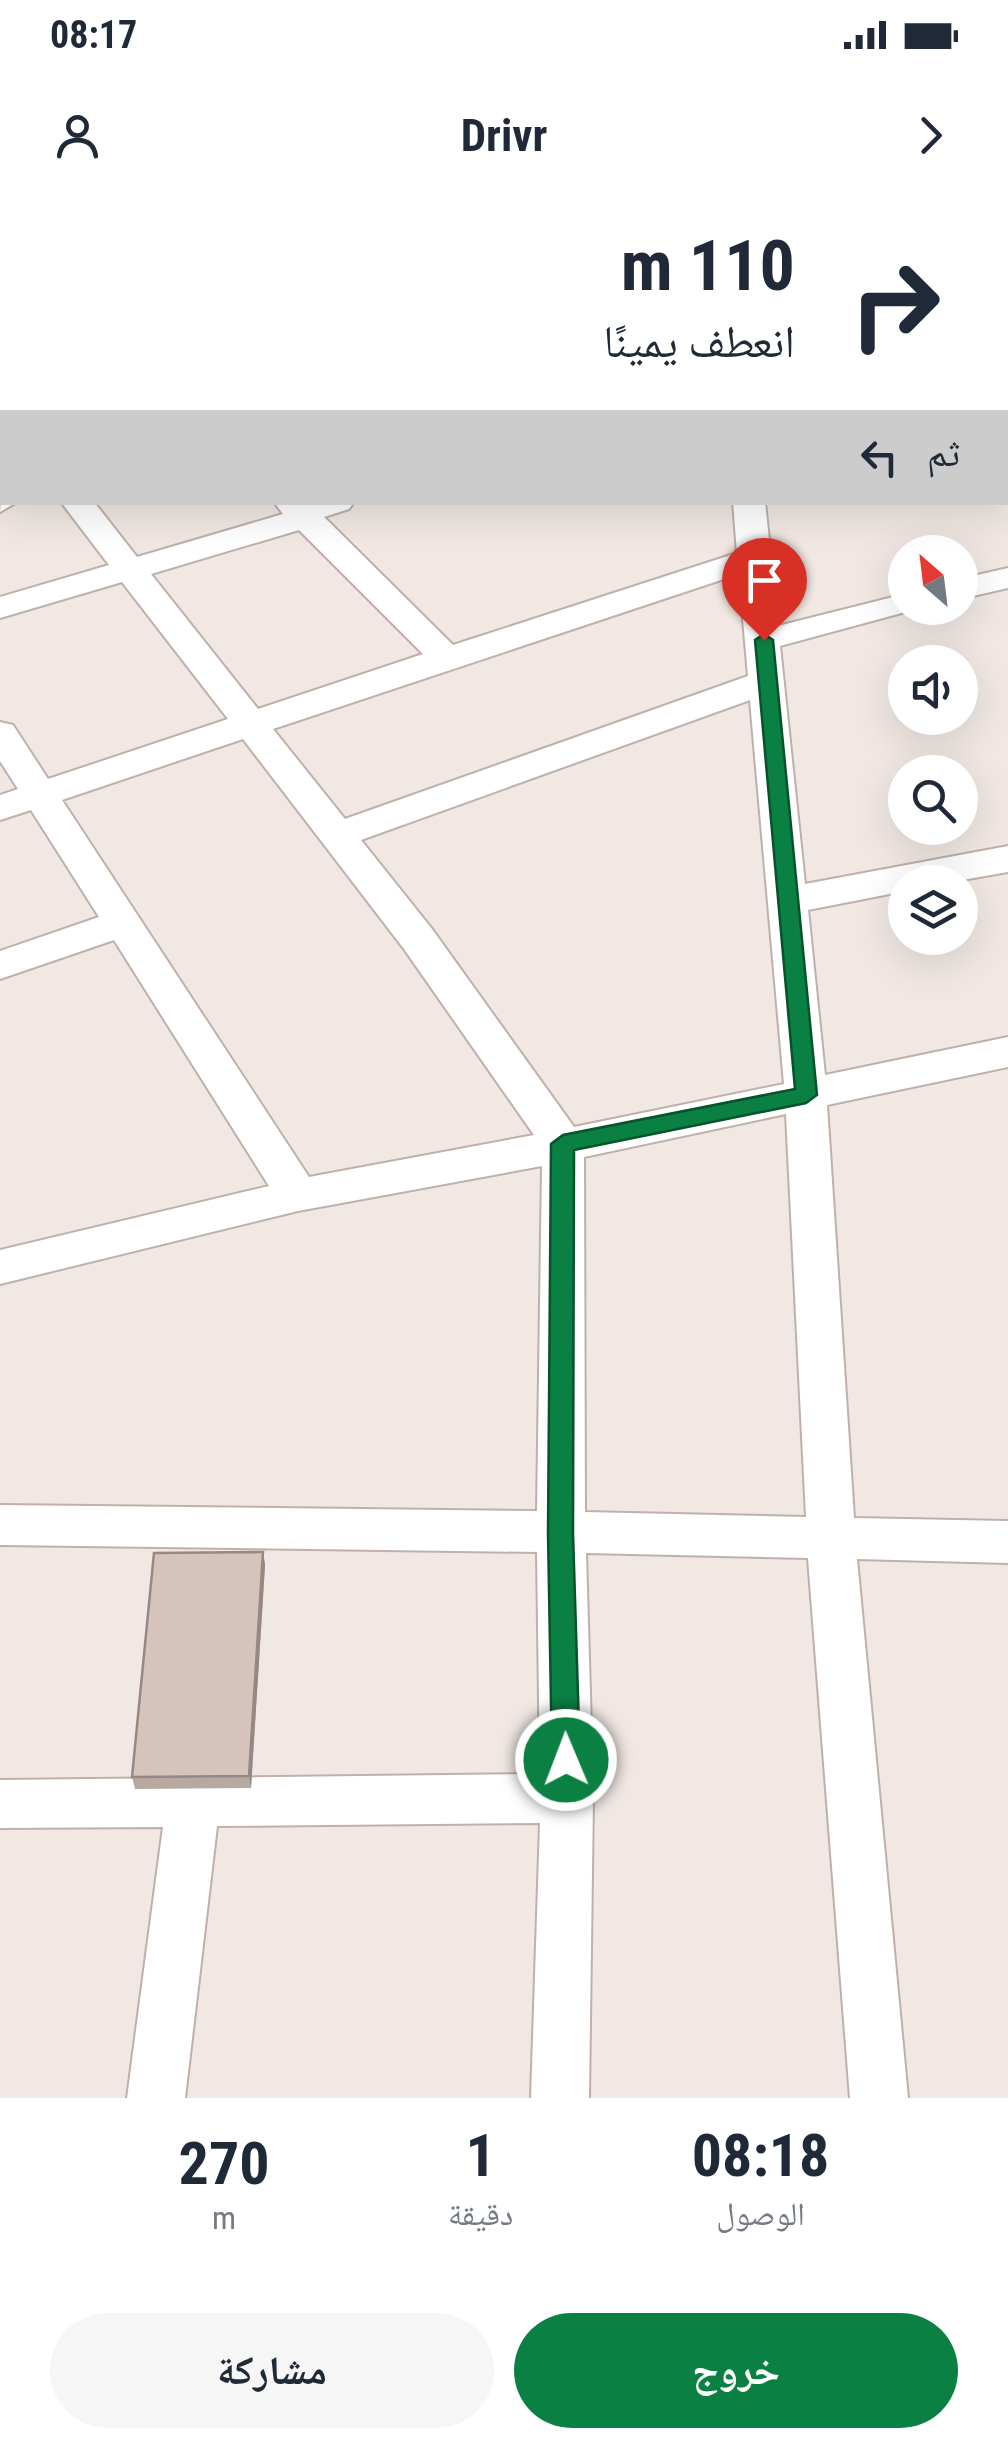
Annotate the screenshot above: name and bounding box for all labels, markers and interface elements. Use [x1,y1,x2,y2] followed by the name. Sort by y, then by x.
[50,13,137,57] text: 08:17
[50,108,105,163] icon: person
[903,108,958,163] icon: forward
[461,109,547,162] text: Drivr
[621,225,795,307] text: 110 m
[830,240,960,370] icon: right
[603,315,795,368] text: انعطف يمينًا
[852,430,907,485] icon: left
[927,431,960,475] text: ثم
[888,535,978,625] north arrow
[888,535,978,955] map controls
[722,538,807,641] pin
[737,553,792,608] icon: arrive
[888,645,978,735] button: sound
[888,755,978,845] button: search
[888,865,978,955] button: layers
[514,1708,618,1812] position arrow
[465,2120,496,2191] text: 1
[692,2120,829,2191] text: 08:18
[179,2128,270,2199] text: 270
[448,2195,513,2233] text: دقيقة
[716,2195,805,2233] text: الوصول
[212,2199,236,2237] text: m
[50,2313,494,2428] button: مشاركة
[514,2313,958,2428] button: خروج

